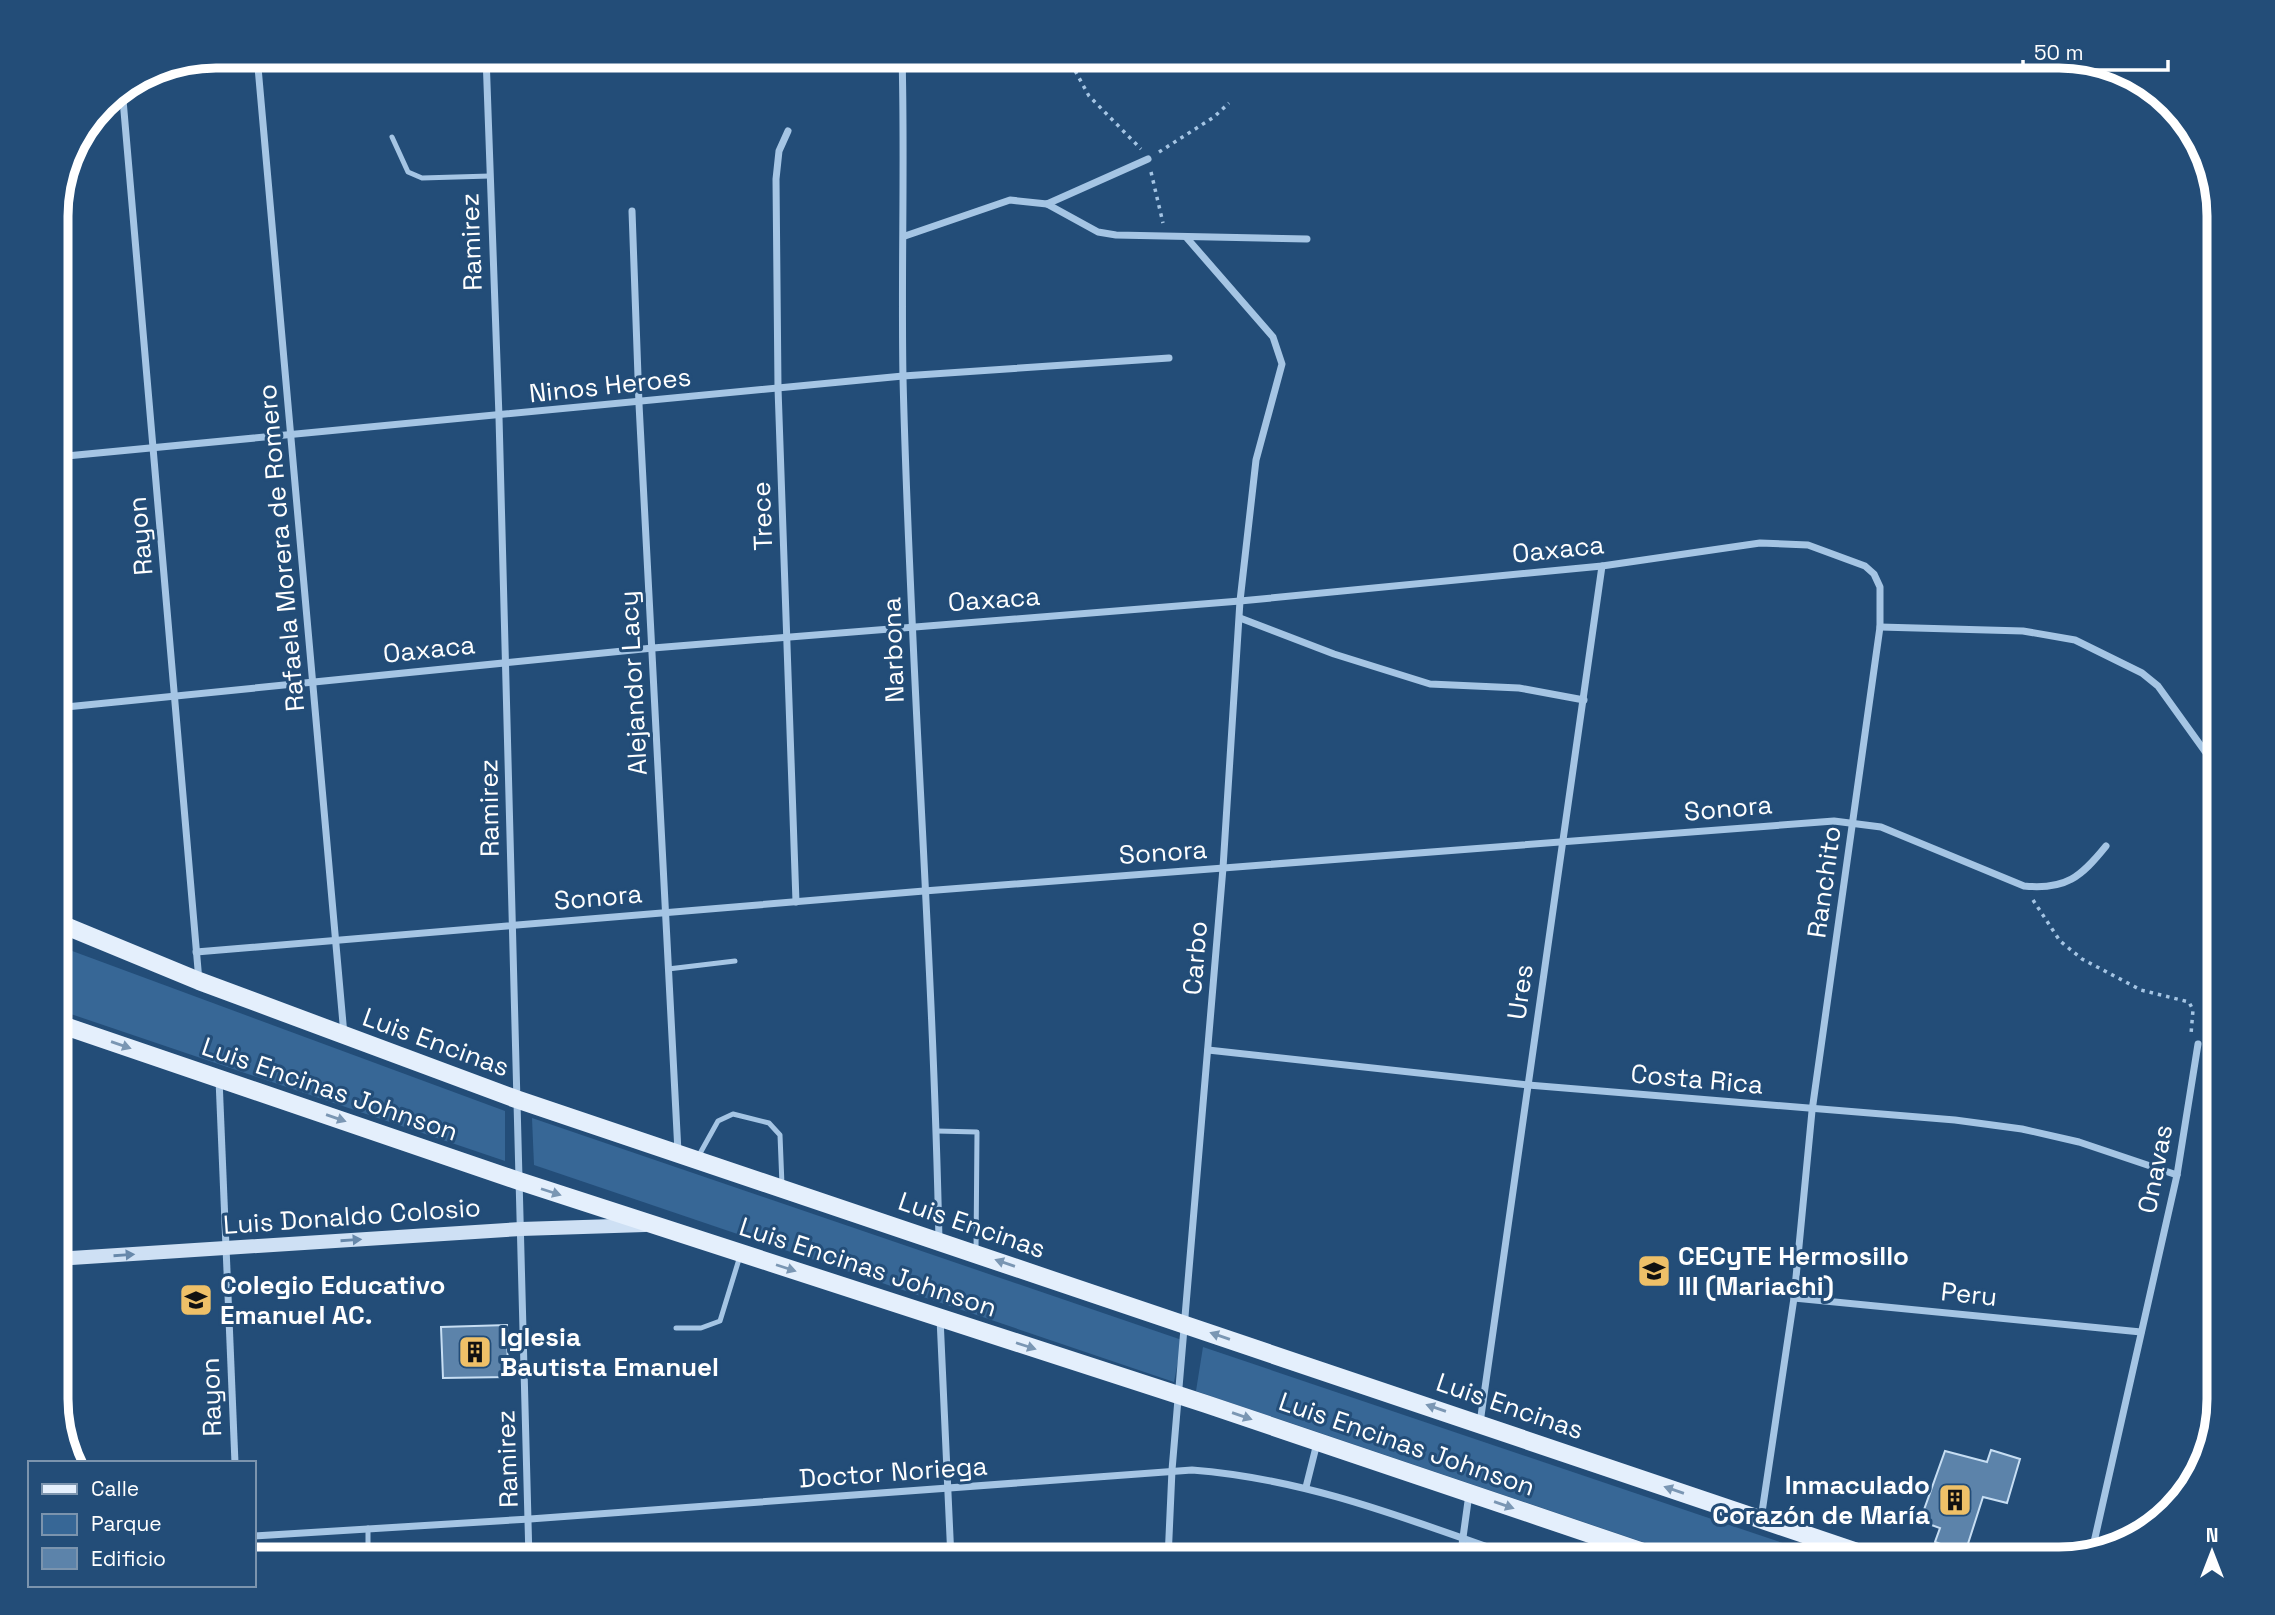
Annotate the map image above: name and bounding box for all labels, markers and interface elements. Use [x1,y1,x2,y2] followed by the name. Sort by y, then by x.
[2023,28,2168,72] scale bar
[2034,39,2084,66] text: 50 m
[452,192,490,292] street label: Ramirez
[527,360,693,410] street label: Ninos Heroes
[250,383,312,713] street label: Rafaela Morera de Romero
[744,481,780,551] street label: Trece
[120,495,160,577] street label: Rayon
[1510,527,1606,571] street label: Oaxaca
[947,579,1041,619] street label: Oaxaca
[611,590,655,776] street label: Alejandor Lacy
[874,597,912,703] street label: Narbona
[381,627,477,671] street label: Oaxaca
[471,759,507,857] street label: Ramirez
[1683,787,1774,829] street label: Sonora
[1799,824,1849,940] street label: Ranchito
[1118,832,1208,872] street label: Sonora
[553,876,644,918] street label: Sonora
[1175,920,1215,996] street label: Carbo
[1499,962,1541,1022] street label: Ures
[358,1000,514,1084] street label: Luis Encinas
[197,1029,463,1149] street label: Luis Encinas Johnson
[111,1040,132,1051] one-way arrow
[1629,1056,1765,1102] street label: Costa Rica
[326,1113,347,1124] one-way arrow
[2130,1122,2180,1216] street label: Onavas
[894,1184,1050,1266] street label: Luis Encinas
[541,1187,562,1198] one-way arrow
[222,1190,482,1242] street label: Luis Donaldo Colosio
[735,1209,1001,1325] street label: Luis Encinas Johnson
[341,1234,363,1245] one-way arrow
[1678,1239,1909,1303] place label: CECyTE Hermosillo III (Mariachi)
[114,1249,136,1260] one-way arrow
[1635,1252,1673,1290] school or university icon: CECyTE Hermosillo III (Mariachi)
[994,1258,1015,1268] one-way arrow
[776,1264,797,1274] one-way arrow
[220,1268,446,1332] place label: Colegio Educativo Emanuel AC.
[1939,1274,1999,1314] street label: Peru
[177,1281,215,1319] school or university icon: Colegio Educativo Emanuel AC.
[500,1320,719,1384] place label: Iglesia Bautista Emanuel
[1210,1330,1231,1341] one-way arrow
[456,1333,494,1371] building icon: Iglesia Bautista Emanuel
[1016,1341,1037,1352] one-way arrow
[193,1357,229,1437] street label: Rayon
[1432,1365,1588,1447] street label: Luis Encinas
[1274,1384,1540,1504] street label: Luis Encinas Johnson
[1425,1403,1446,1413] one-way arrow
[488,1409,526,1509] street label: Ramirez
[1232,1411,1253,1422] one-way arrow
[798,1448,988,1496] street label: Doctor Noriega
[28,1461,256,1587] legend
[1712,1468,1930,1532] place label: Inmaculado Corazón de María
[91,1475,139,1502] text: Calle
[1936,1481,1974,1519] building icon: Inmaculado Corazón de María
[1664,1484,1685,1495] one-way arrow
[1494,1500,1515,1511] one-way arrow
[91,1510,162,1537] text: Parque
[2177,1517,2247,1587] north arrow
[2206,1523,2218,1548] text: N
[91,1545,166,1572] text: Edificio

